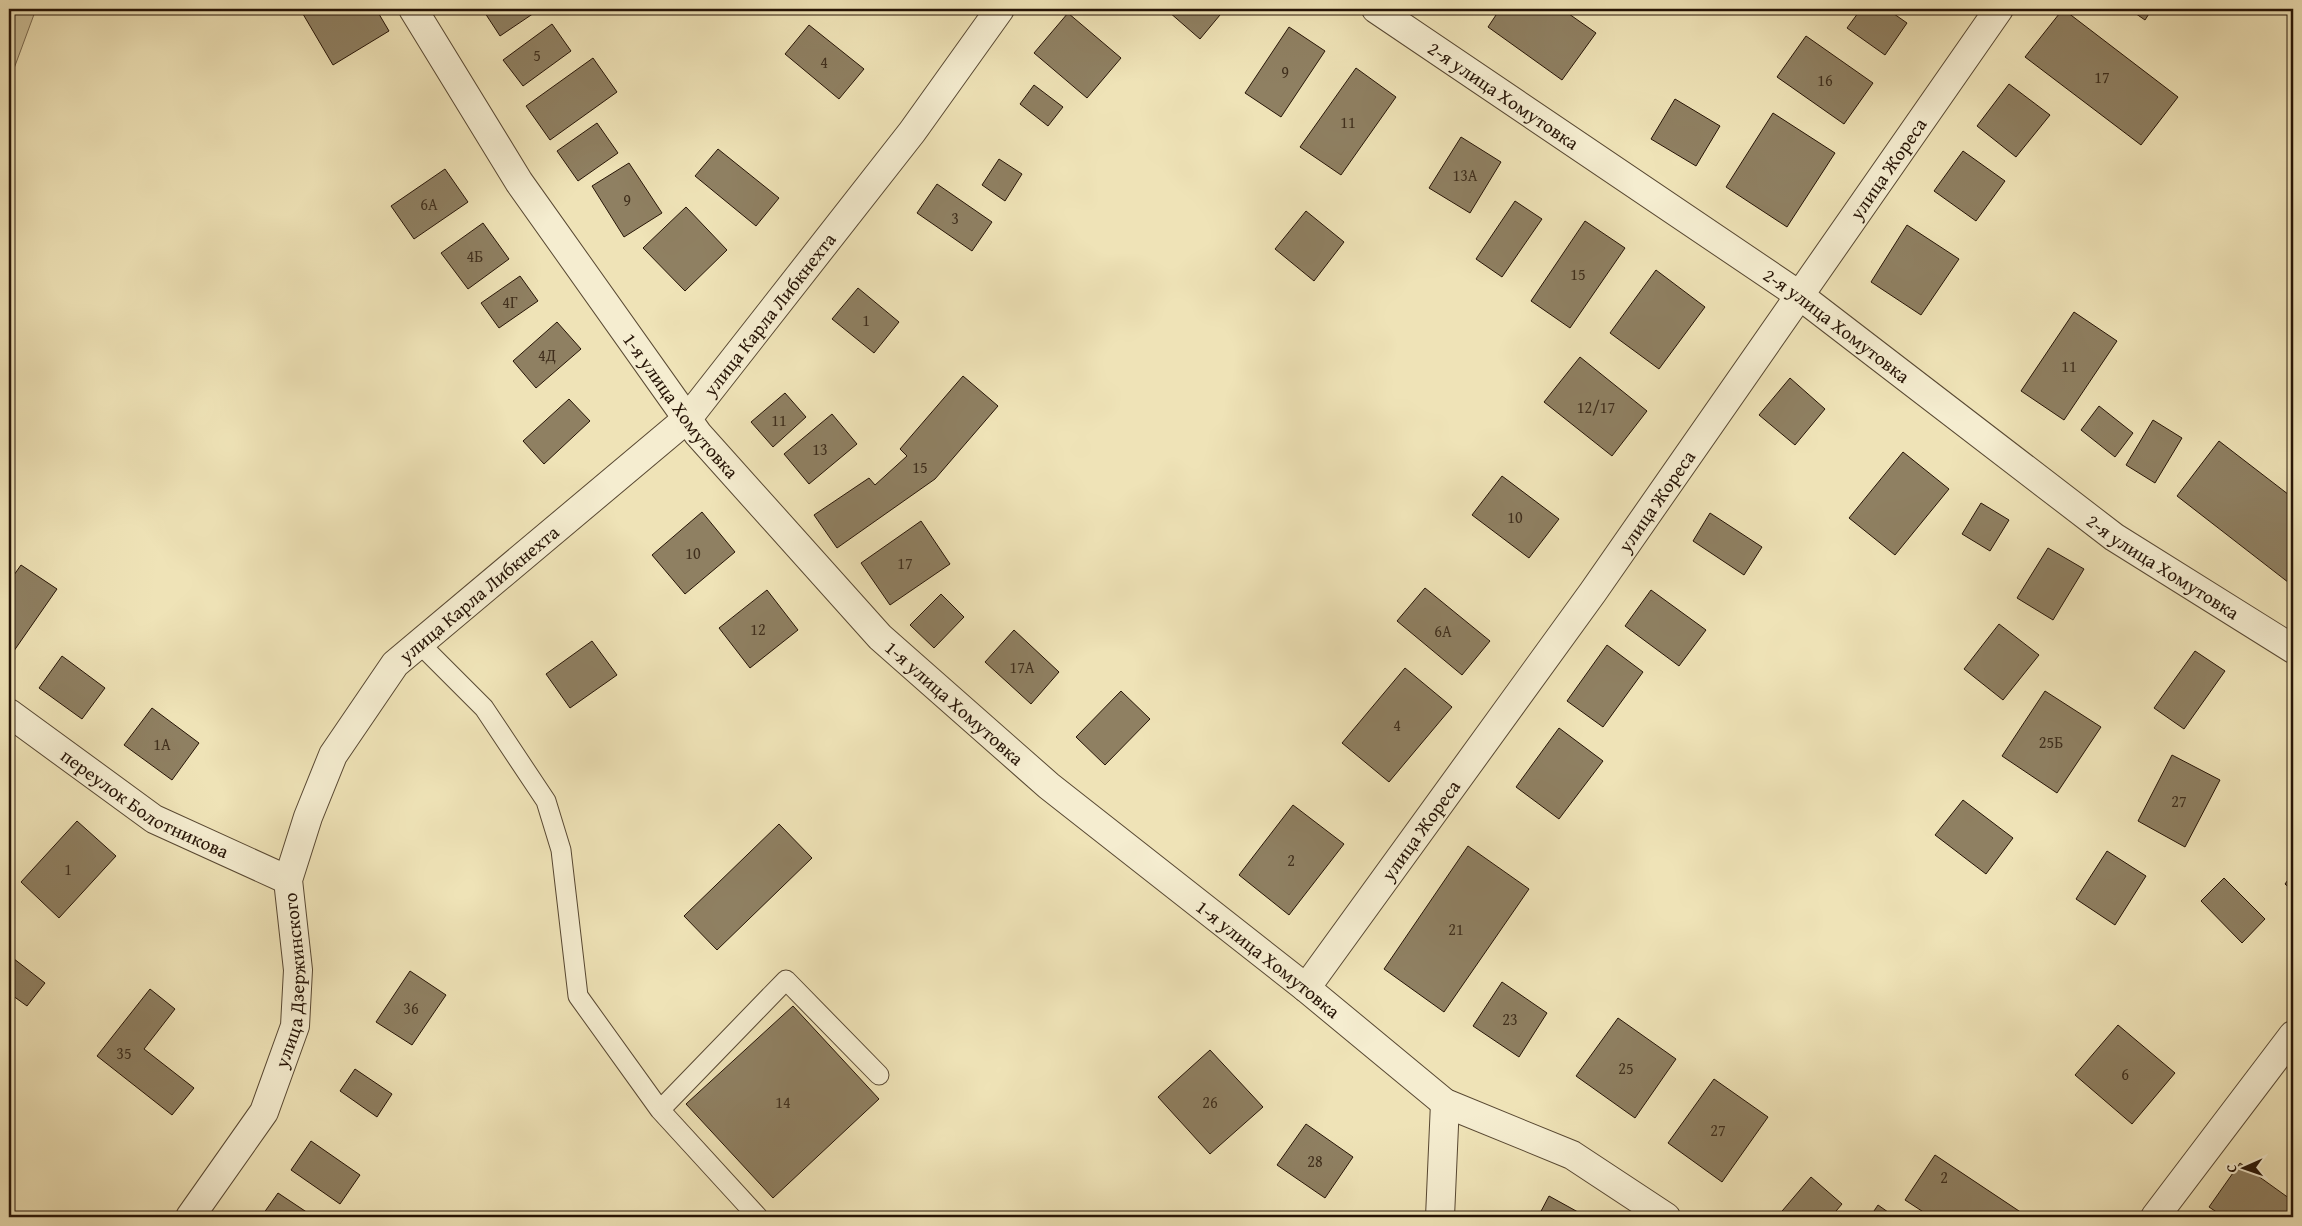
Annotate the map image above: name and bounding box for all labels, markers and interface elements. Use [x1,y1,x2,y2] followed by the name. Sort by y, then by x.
[1422,34,1585,156] street label: 2-я улица Хомутовка
[533,43,541,67] house number: 5
[820,50,828,74] house number: 4
[1281,60,1289,84] house number: 9
[2094,65,2110,89] house number: 17
[1817,68,1833,92] house number: 16
[1340,110,1356,134] house number: 11
[1842,112,1933,226] street label: улица Жореса
[1452,163,1478,187] house number: 13А
[623,188,631,212] house number: 9
[420,192,438,216] house number: 6А
[951,206,959,230] house number: 3
[696,226,842,403] street label: улица Карла Либкнехта
[467,244,483,268] house number: 4Б
[1758,261,1916,389] street label: 2-я улица Хомутовка
[1570,262,1586,286] house number: 15
[502,290,518,314] house number: 4Г
[862,308,870,332] house number: 1
[616,327,745,485] street label: 1-я улица Хомутовка
[538,343,556,367] house number: 4Д
[2061,354,2077,378] house number: 11
[1577,395,1615,419] house number: 12/17
[771,408,787,432] house number: 11
[812,437,828,461] house number: 13
[1610,444,1702,559] street label: улица Жореса
[912,455,928,479] house number: 15
[1507,505,1523,529] house number: 10
[2081,507,2245,626] street label: 2-я улица Хомутовка
[392,518,565,670] street label: улица Карла Либкнехта
[685,541,701,565] house number: 10
[897,551,913,575] house number: 17
[750,617,766,641] house number: 12
[1434,619,1452,643] house number: 6А
[879,634,1030,772] street label: 1-я улица Хомутовка
[1009,655,1035,679] house number: 17А
[1393,713,1401,737] house number: 4
[2039,730,2063,754] house number: 25Б
[153,732,171,756] house number: 1А
[55,742,233,865] street label: переулок Болотникова
[1374,774,1467,887] street label: улица Жореса
[2171,789,2187,813] house number: 27
[1287,848,1295,872] house number: 2
[64,857,72,881] house number: 1
[267,891,312,1073] street label: улица Дзержинского
[1190,893,1346,1025] street label: 1-я улица Хомутовка
[1448,917,1464,941] house number: 21
[403,996,419,1020] house number: 36
[1502,1007,1518,1031] house number: 23
[116,1041,132,1065] house number: 35
[1618,1056,1634,1080] house number: 25
[2121,1062,2129,1086] house number: 6
[775,1090,791,1114] house number: 14
[1202,1090,1218,1114] house number: 26
[1710,1118,1726,1142] house number: 27
[2220,1144,2270,1194] north arrow
[1307,1149,1323,1173] house number: 28
[2221,1164,2241,1173] text: С
[1940,1165,1948,1189] house number: 2

